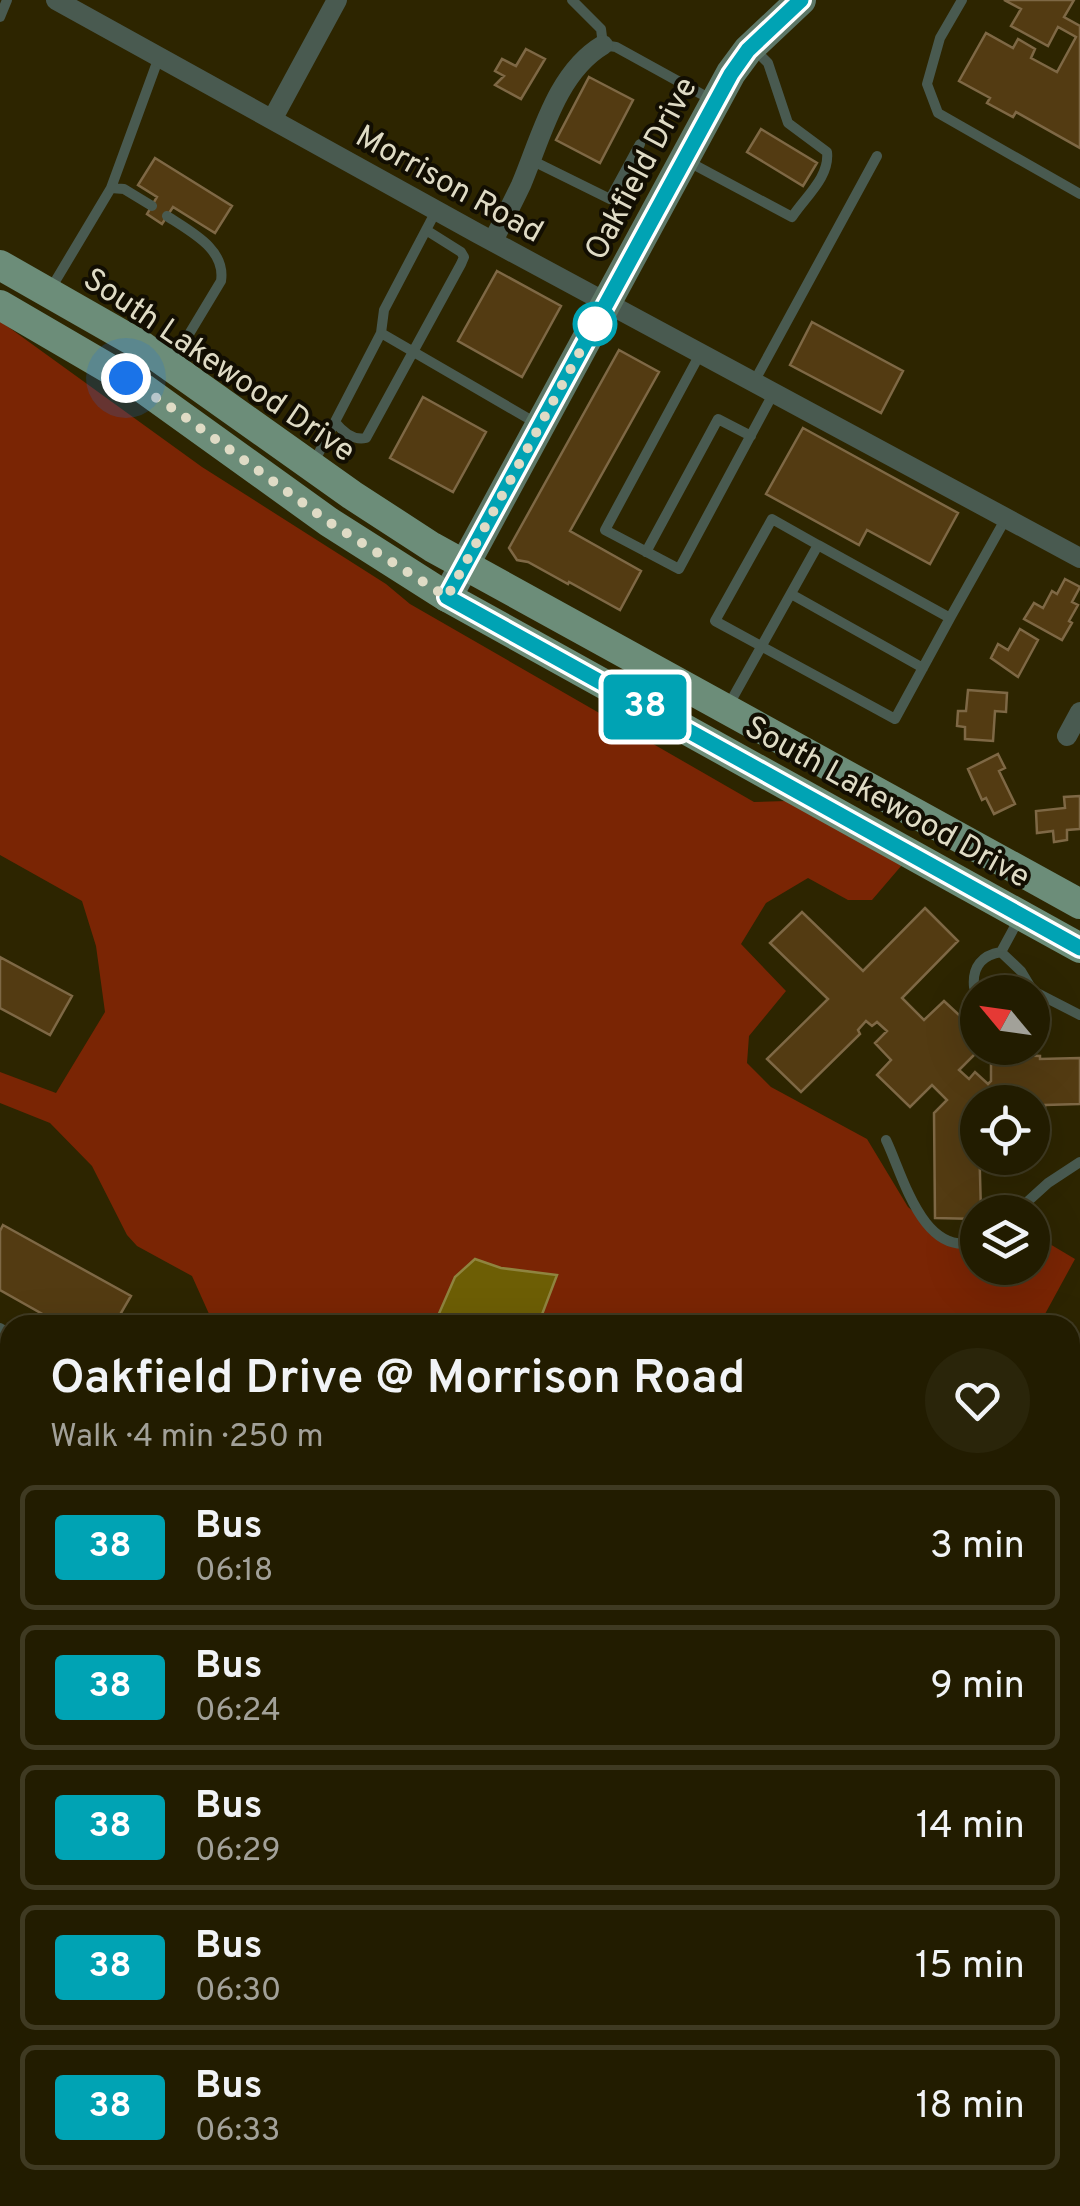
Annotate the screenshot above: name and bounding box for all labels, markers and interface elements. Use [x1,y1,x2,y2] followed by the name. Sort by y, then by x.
[578,71,708,268] street label: Oakfield Drive
[348,118,549,254] street label: Morrison Road
[75,261,362,472] street label: South Lakewood Drive
[574,303,616,345] unlabelled marker
[101,353,151,403] your location
[600,674,690,740] line badge: 38
[624,685,667,729] text: 38
[737,709,1036,899] street label: South Lakewood Drive
[960,975,1050,1065] north arrow
[960,975,1050,1285] map controls
[960,1085,1050,1175] button: locate
[960,1195,1050,1285] button: layers
[925,1348,1030,1453] button: heart
[50,1350,745,1410] text: Oakfield Drive @ Morrison Road
[50,1418,324,1458] text: Walk · 4 min · 250 m
[195,1503,262,1552] text: Bus
[930,1523,1025,1572] text: 3 min
[89,1525,132,1569] text: 38
[195,1552,273,1592] text: 06:18
[195,1643,262,1692] text: Bus
[930,1663,1025,1712] text: 9 min
[89,1665,132,1709] text: 38
[195,1692,281,1732] text: 06:24
[195,1783,262,1832] text: Bus
[916,1803,1025,1852] text: 14 min
[89,1805,132,1849] text: 38
[195,1832,281,1872] text: 06:29
[195,1923,262,1972] text: Bus
[915,1943,1025,1992] text: 15 min
[89,1945,132,1989] text: 38
[195,1972,281,2012] text: 06:30
[195,2063,262,2112] text: Bus
[915,2083,1025,2132] text: 18 min
[89,2085,132,2129] text: 38
[195,2112,280,2152] text: 06:33

